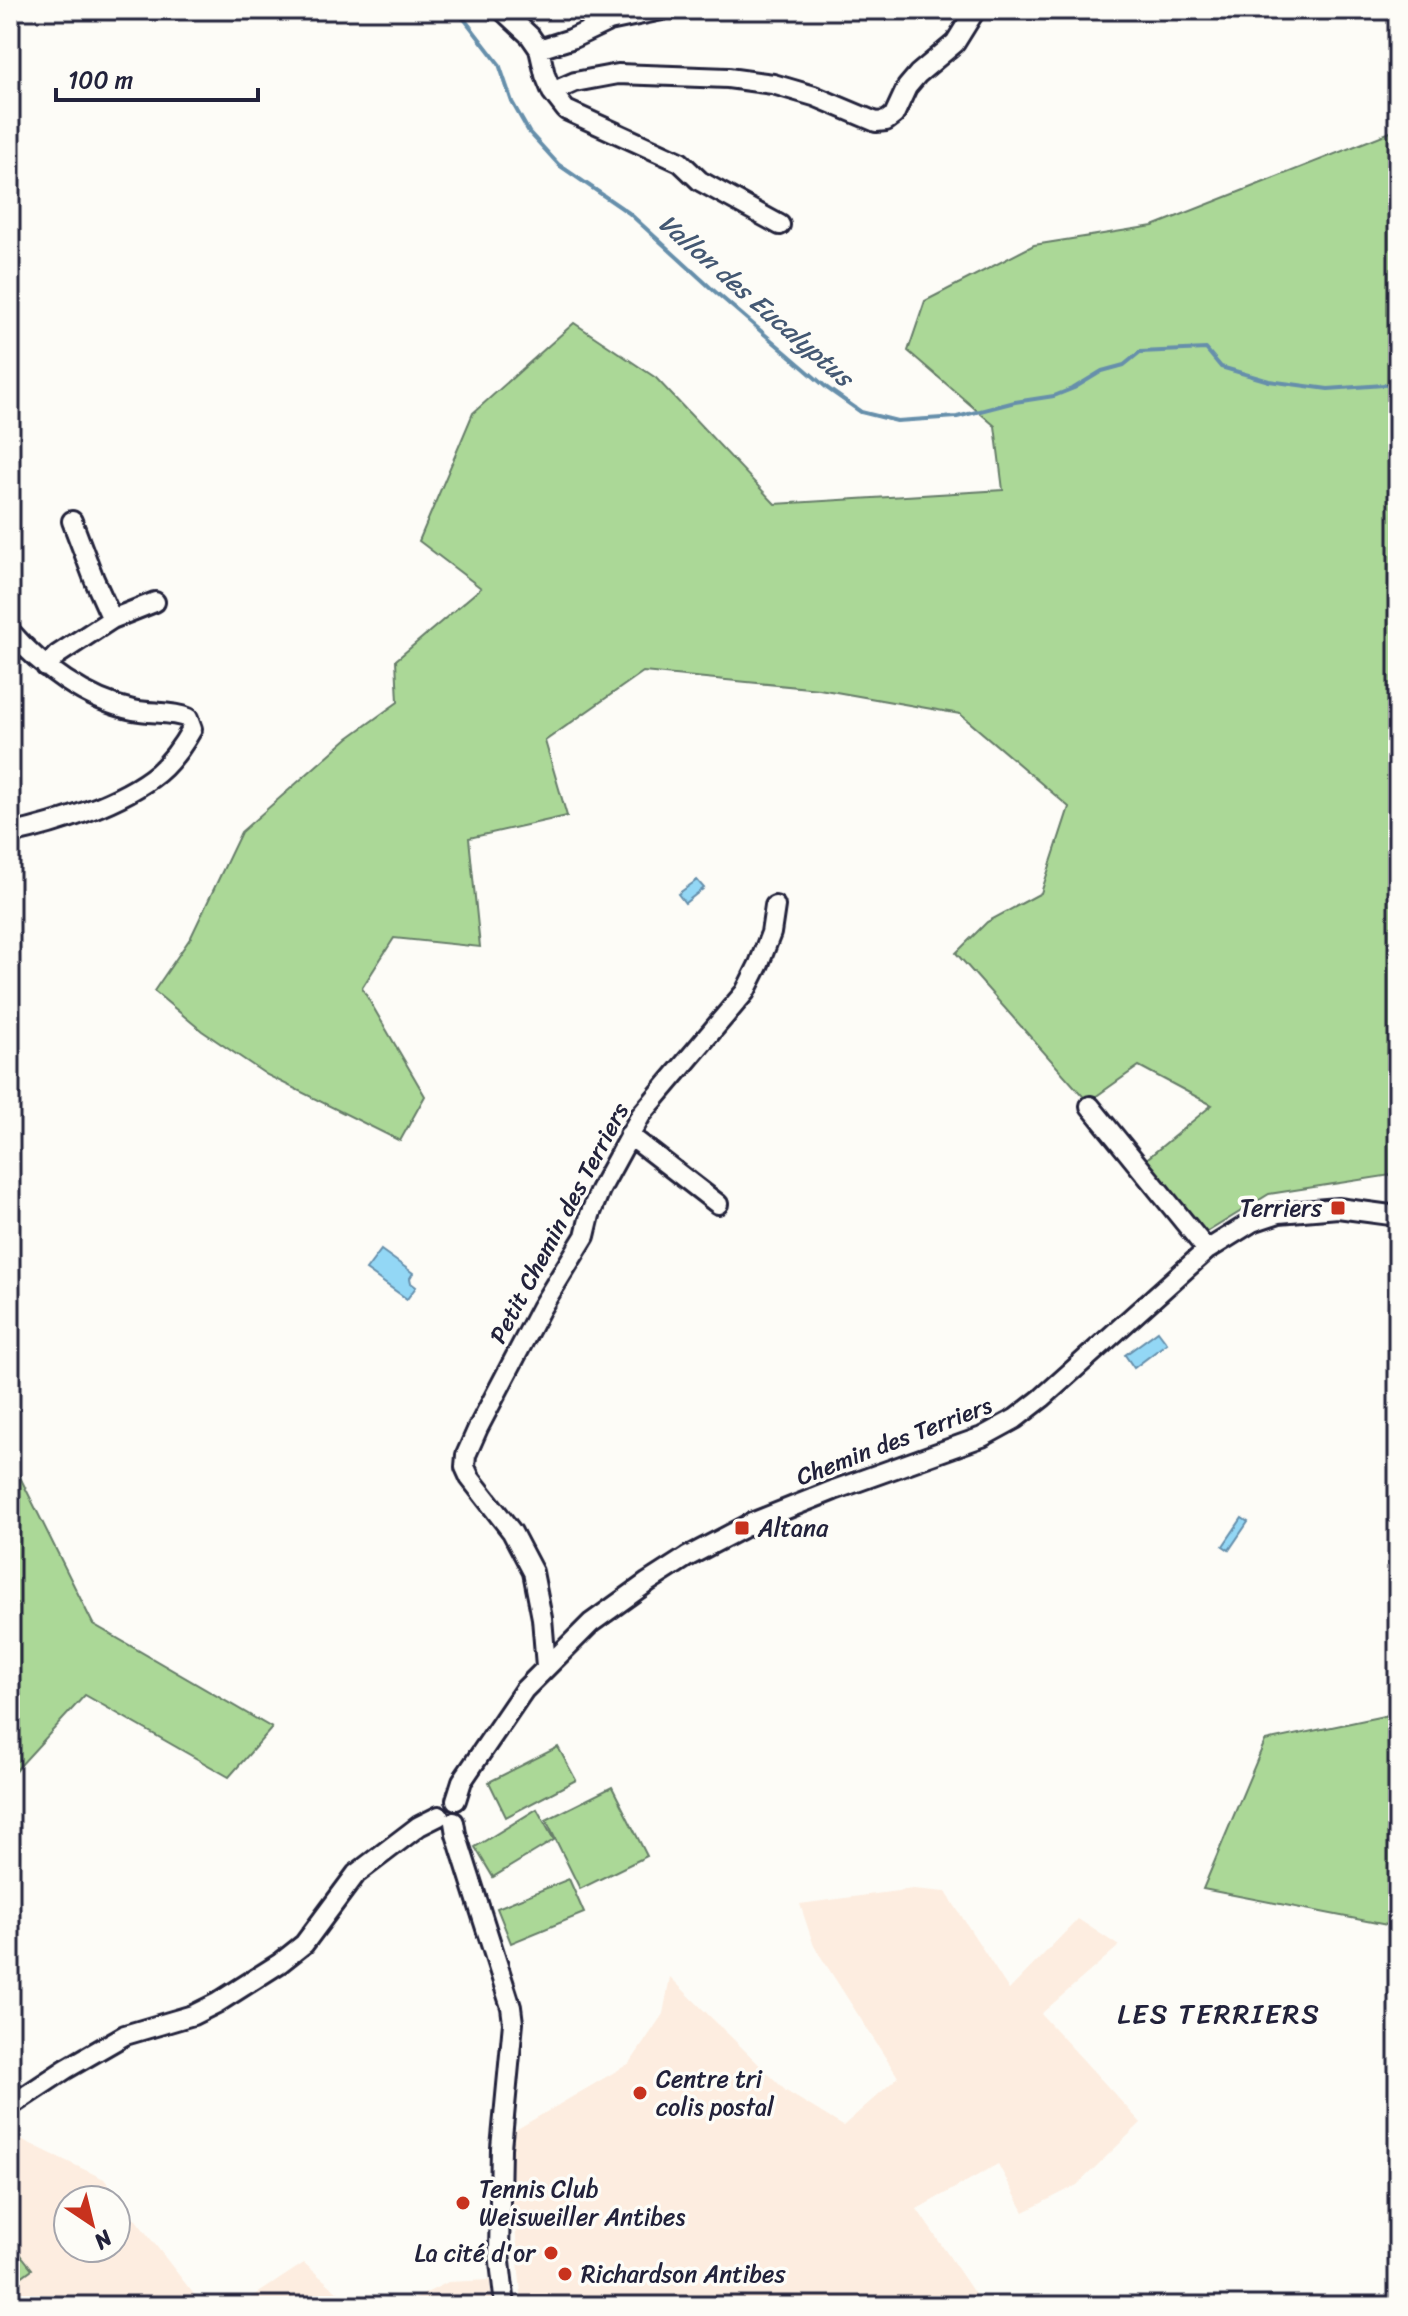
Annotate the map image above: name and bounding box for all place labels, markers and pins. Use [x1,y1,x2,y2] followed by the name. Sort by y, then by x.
[1240,1187,1323,1229] place label: Terriers
[1329,1199,1347,1217] marker: Terriers
[757,1507,829,1549] place label: Altana
[733,1519,751,1537] marker: Altana
[656,2058,775,2128] place label: Centre tri colis postal
[631,2084,649,2102] marker: Centre tri colis postal
[479,2168,685,2238] place label: Tennis Club Weisweiller Antibes
[454,2194,472,2212] marker: Tennis Club Weisweiller Antibes
[415,2232,537,2274] place label: La cité d'or
[542,2244,560,2262] marker: La cité d'or
[581,2253,786,2295] place label: Richardson Antibes
[556,2265,574,2283] marker: Richardson Antibes

